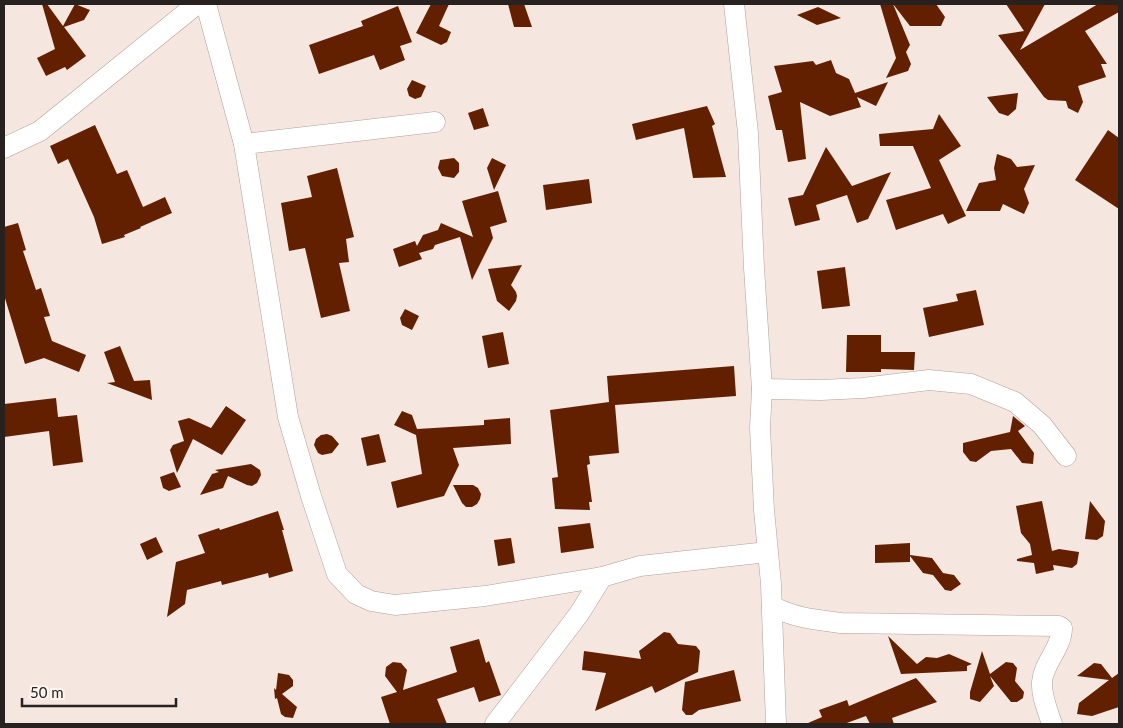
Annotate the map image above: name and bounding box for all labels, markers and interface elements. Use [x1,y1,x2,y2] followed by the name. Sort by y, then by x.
[22,676,176,708] scale bar
[30,683,64,701] text: 50 m

